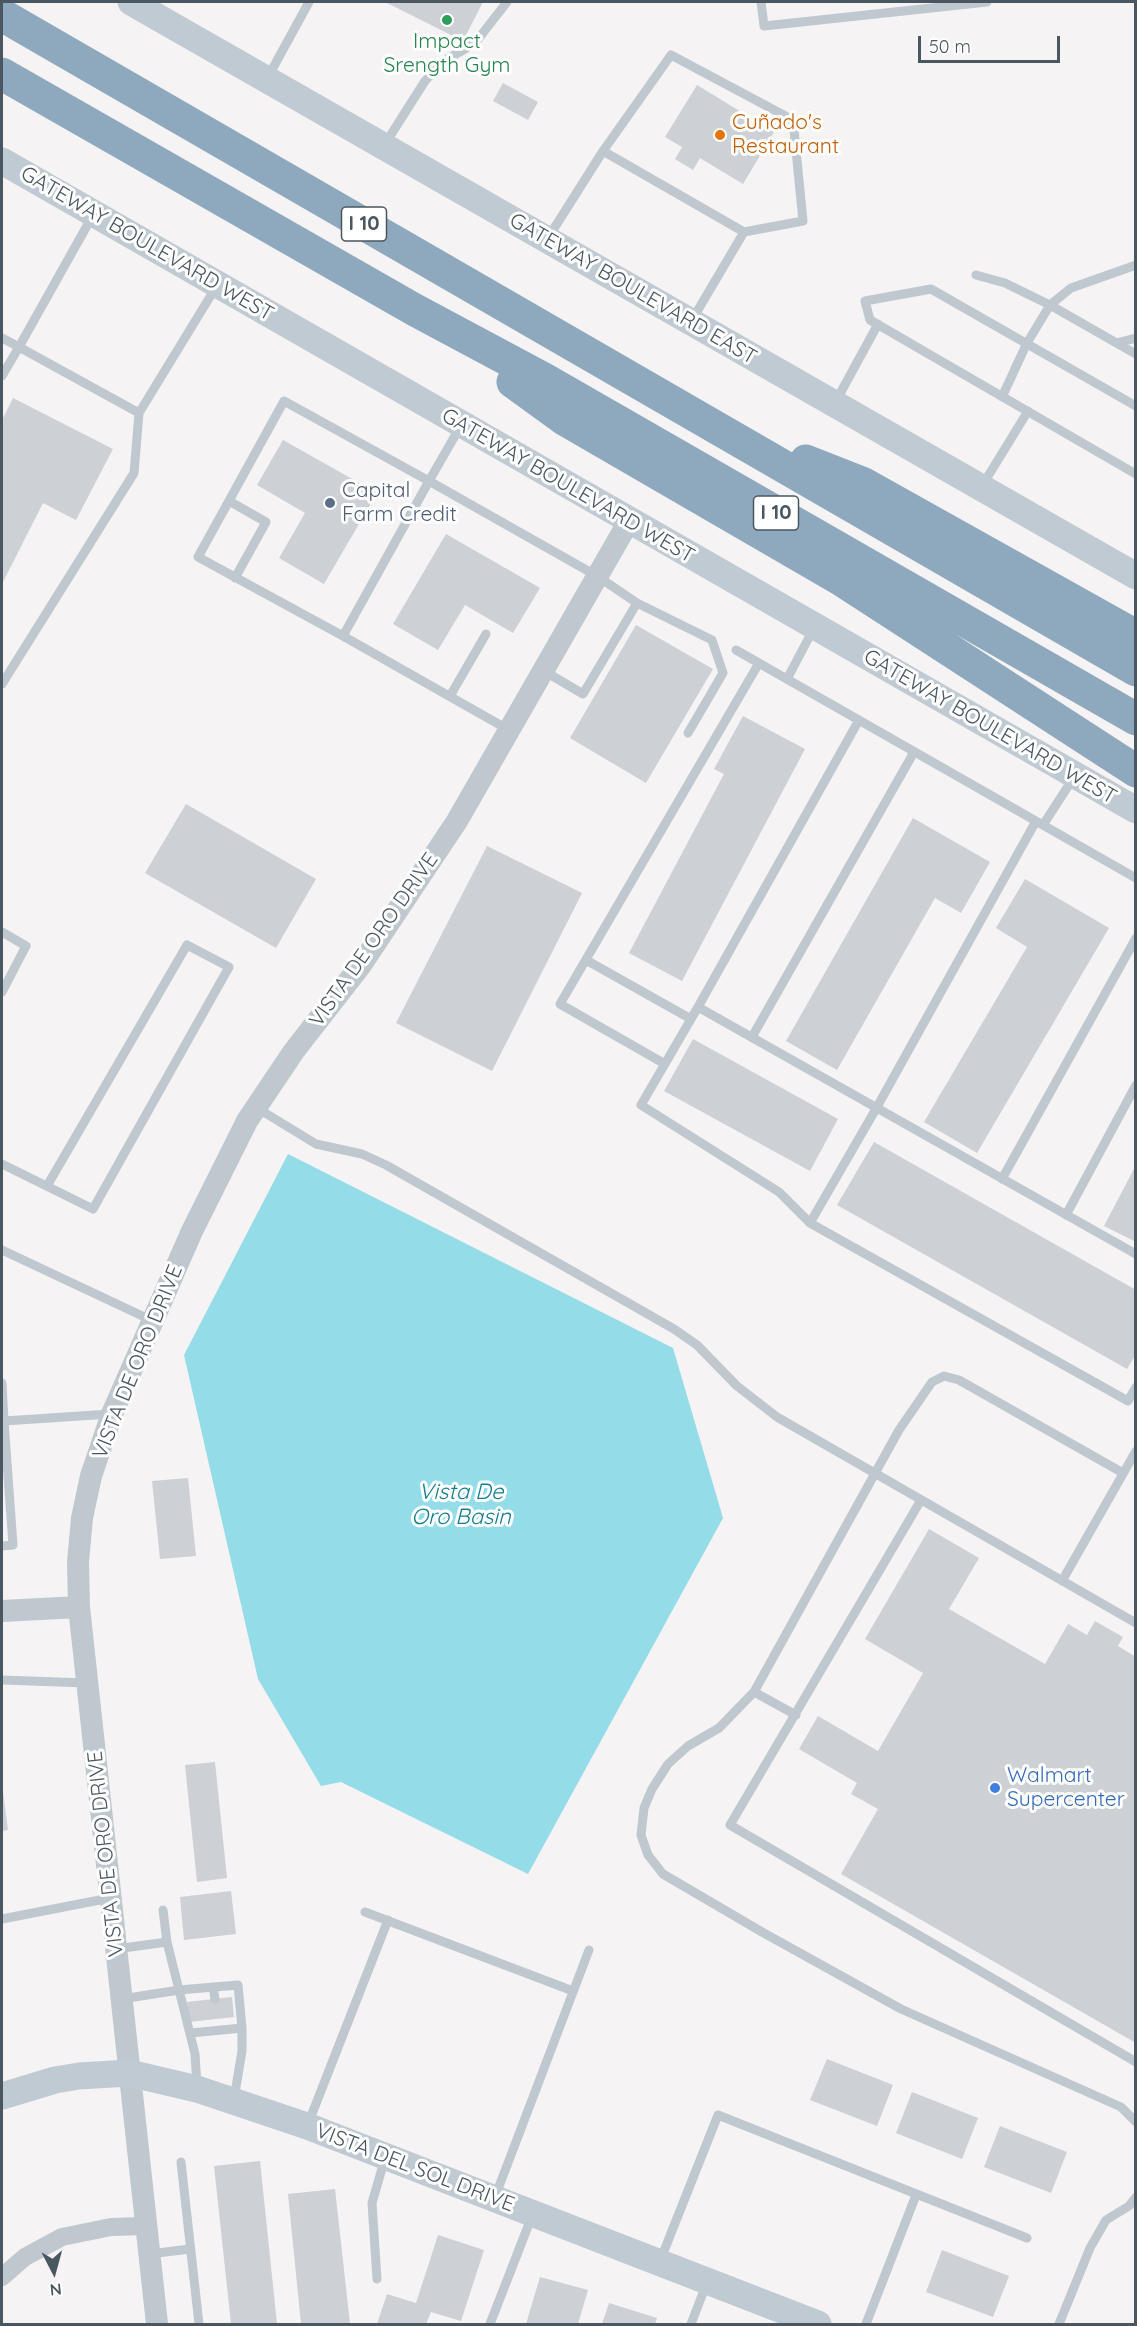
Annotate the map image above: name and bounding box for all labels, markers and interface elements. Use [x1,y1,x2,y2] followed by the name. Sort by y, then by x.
[440,13,454,27] marker: Impact Srength Gym
[921,24,1064,62] scale bar
[384,29,510,79] place label: Impact Srength Gym
[929,35,971,58] text: 50 m
[732,110,839,160] place label: Cuñado's Restaurant
[713,128,727,142] marker: Cuñado's Restaurant
[16,161,278,327] street label: GATEWAY BOULEVARD WEST
[342,207,386,241] road number: I 10
[505,208,761,370] street label: GATEWAY BOULEVARD EAST
[437,403,699,569] street label: GATEWAY BOULEVARD WEST
[342,478,457,528] place label: Capital Farm Credit
[323,496,337,510] marker: Capital Farm Credit
[754,496,798,530] road number: I 10
[859,644,1121,810] street label: GATEWAY BOULEVARD WEST
[304,848,444,1032] street label: VISTA DE ORO DRIVE
[88,1261,188,1463] street label: VISTA DE ORO DRIVE
[411,1479,511,1530] water label: Vista De Oro Basin
[83,1750,129,1958] street label: VISTA DE ORO DRIVE
[1007,1763,1125,1813] place label: Walmart Supercenter
[988,1781,1002,1795] marker: Walmart Supercenter
[312,2118,518,2218] street label: VISTA DEL SOL DRIVE
[24,2242,84,2302] north arrow
[49,2279,63,2300] text: N

